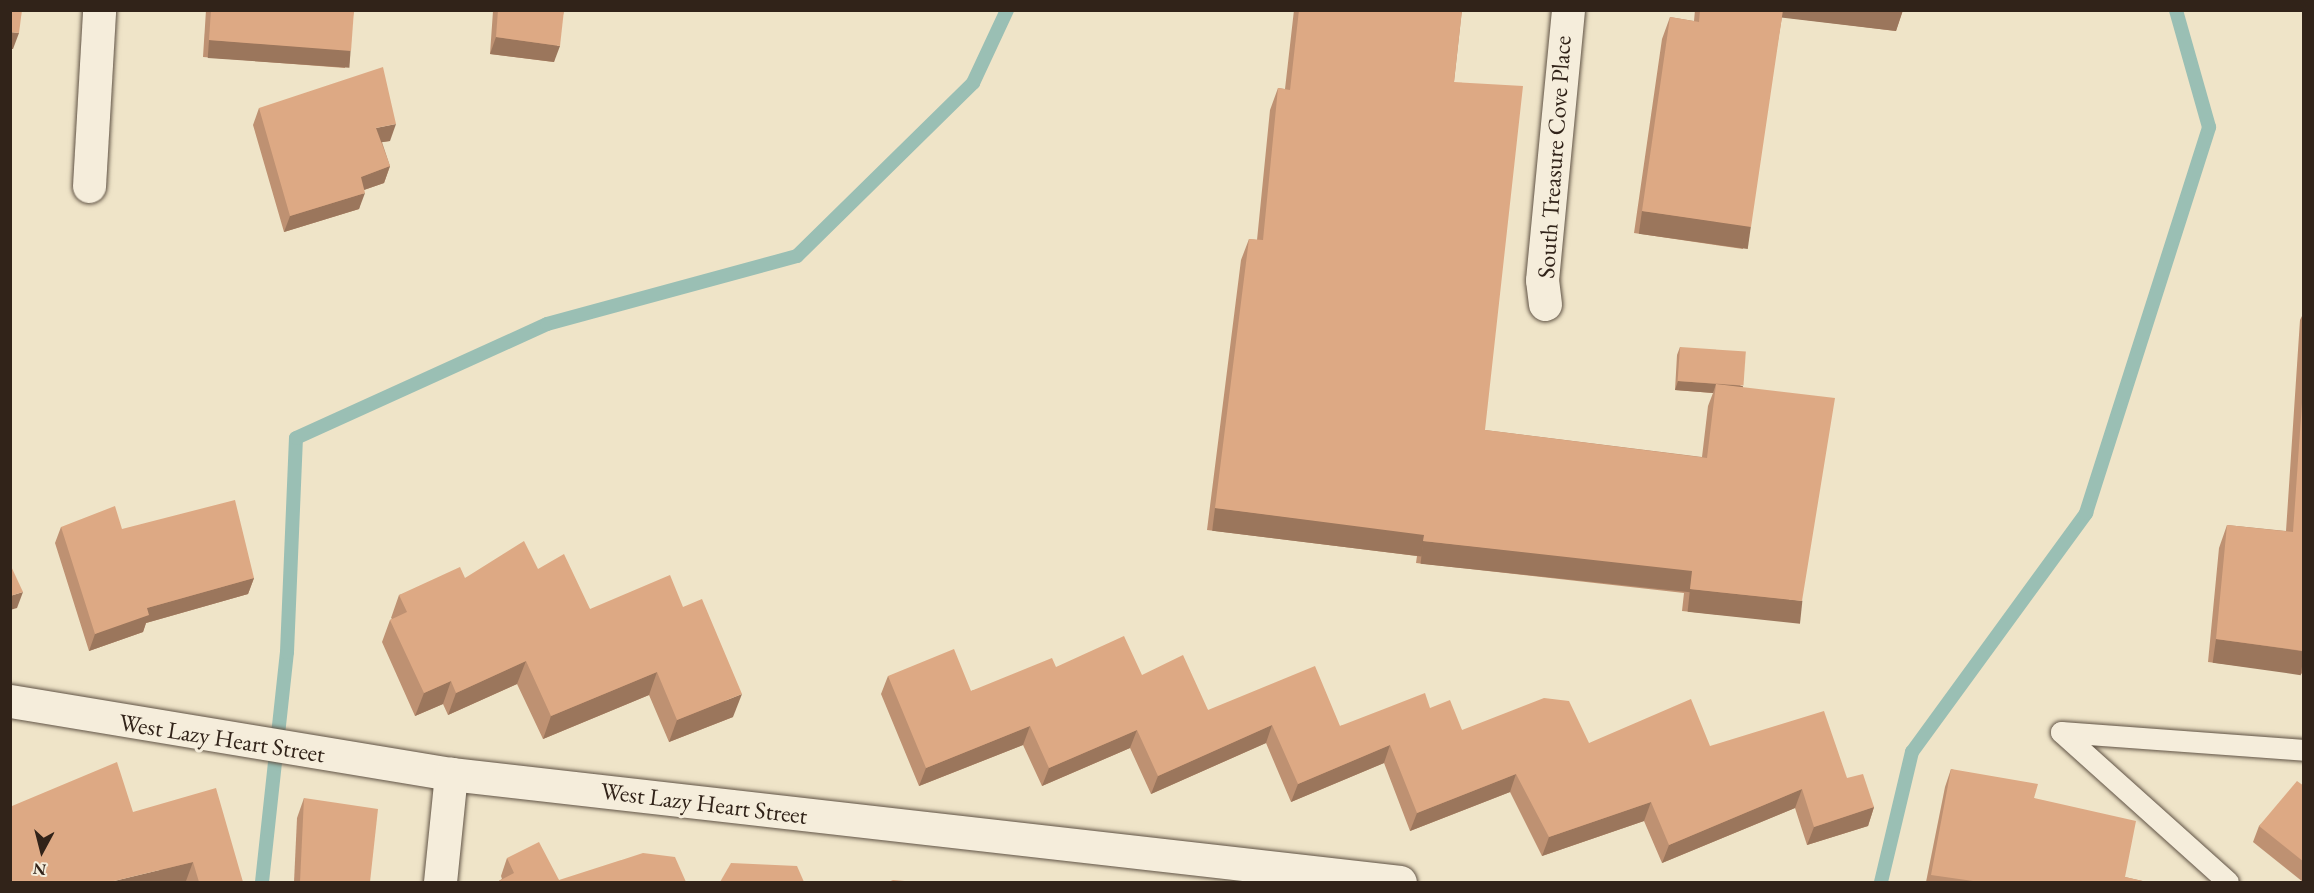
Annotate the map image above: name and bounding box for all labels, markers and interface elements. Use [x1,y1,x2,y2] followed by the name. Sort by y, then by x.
[1531,35,1577,279] street label: South Treasure Cove Place
[117,708,327,768] street label: West Lazy Heart Street
[599,776,809,830] street label: West Lazy Heart Street
[12,821,72,881] north arrow
[32,858,47,881] text: N

